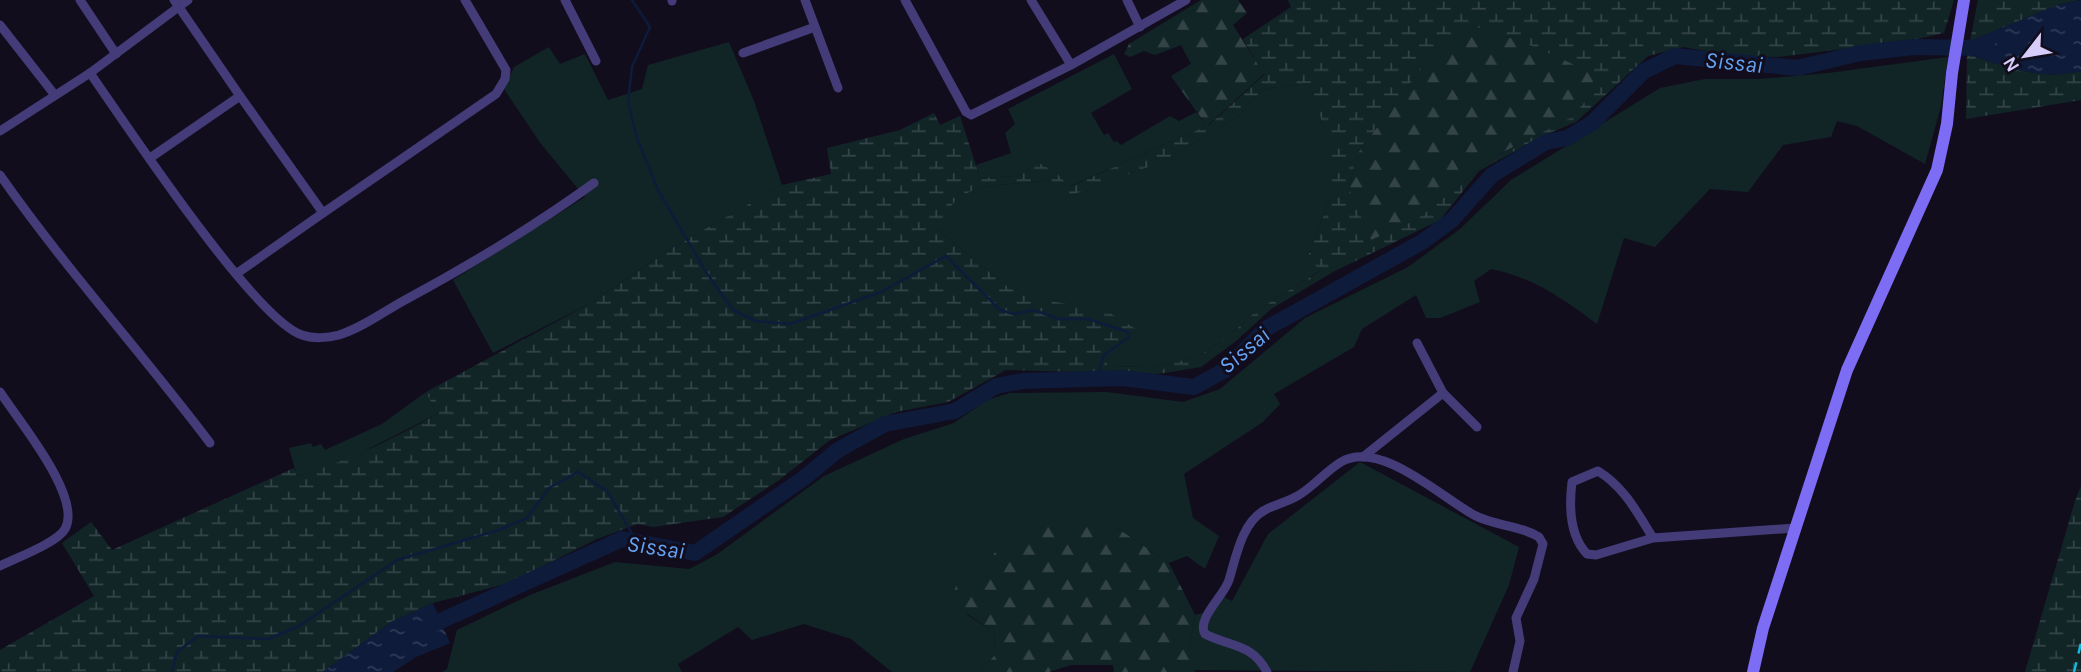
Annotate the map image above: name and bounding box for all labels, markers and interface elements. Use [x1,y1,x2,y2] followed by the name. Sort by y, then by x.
[1990,21,2060,91] north arrow
[1704,46,1764,79] water label: Sissai
[1998,53,2024,76] text: N
[1213,321,1275,379] water label: Sissai
[625,530,687,565] water label: Sissai

